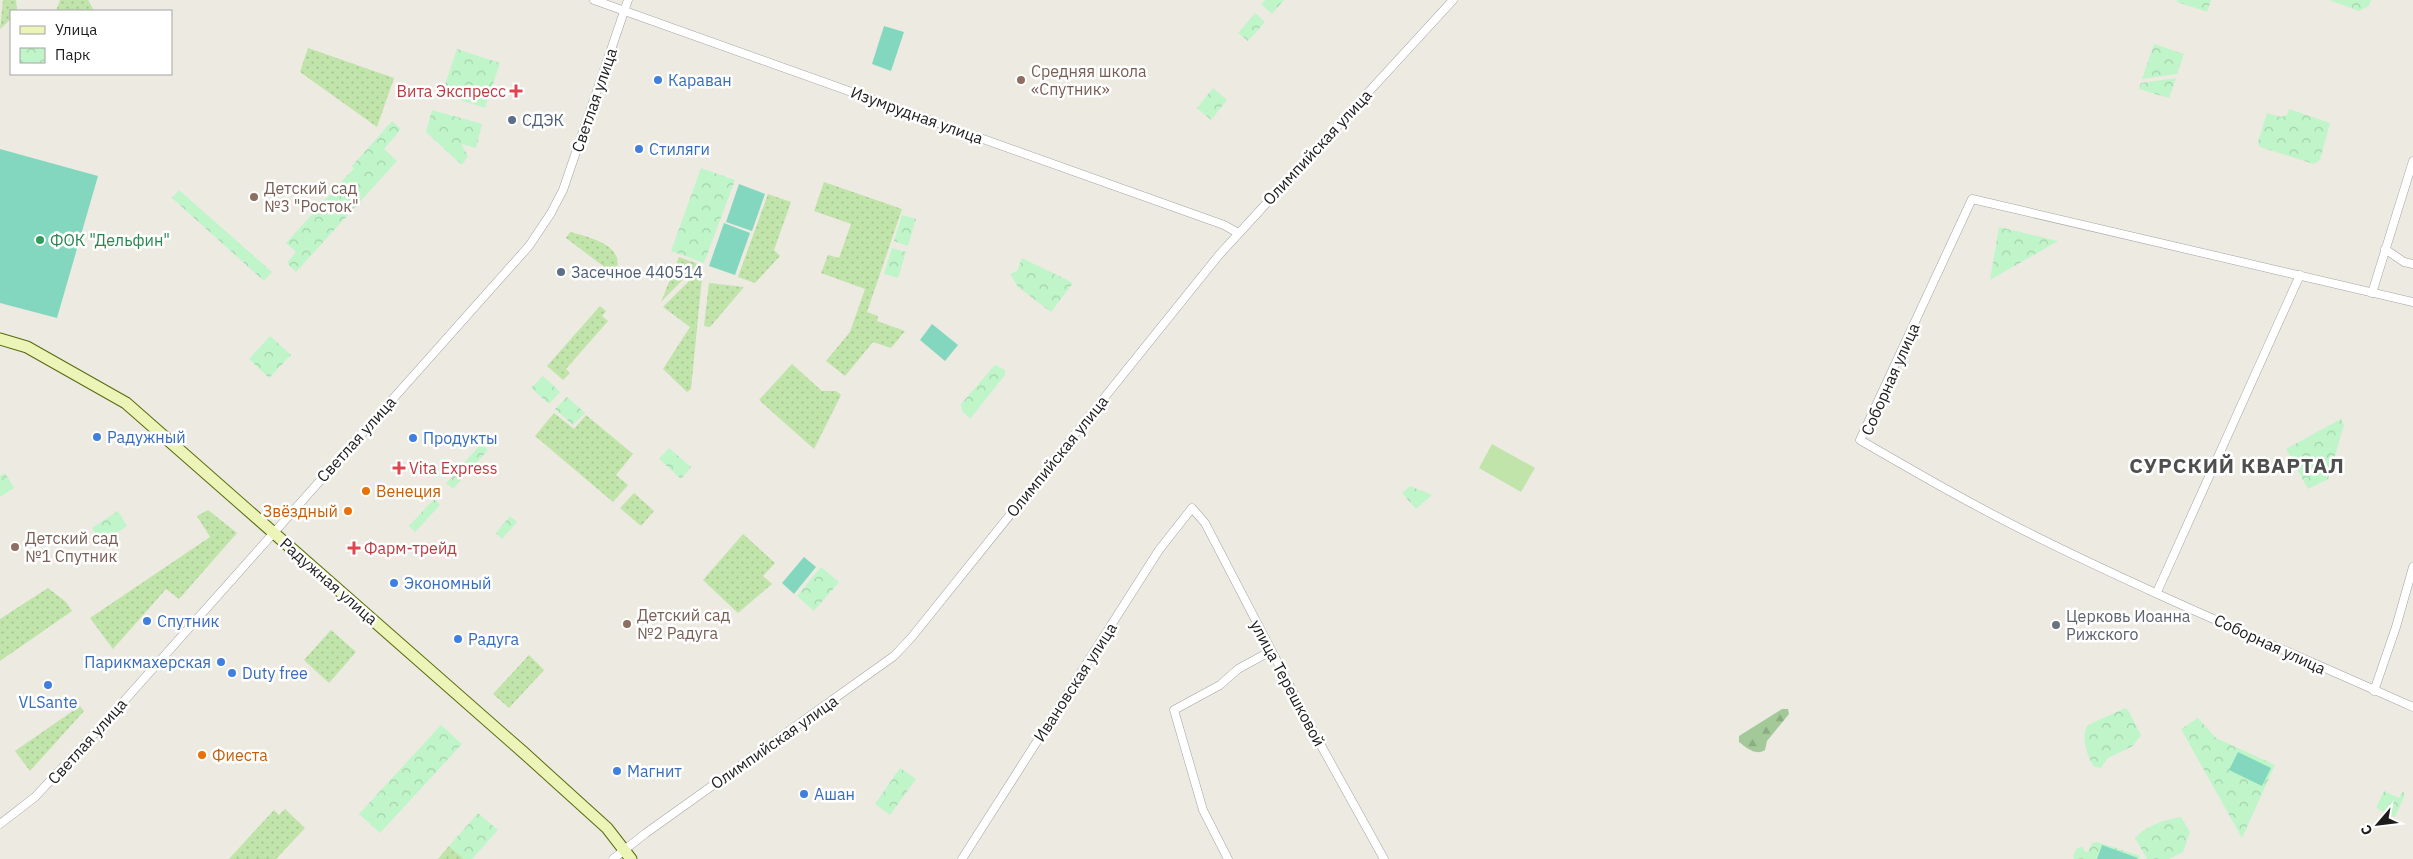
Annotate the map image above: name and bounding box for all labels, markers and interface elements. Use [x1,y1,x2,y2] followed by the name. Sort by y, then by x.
[10,10,172,75] legend
[55,20,97,39] text: Улица
[55,45,90,64] text: Парк
[567,45,621,155] street label: Светлая улица
[1031,61,1147,99] place label: Средняя школа «Спутник»
[668,70,732,90] place label: Караван
[652,74,664,86] marker: Караван
[1015,74,1027,86] marker: Средняя школа «Спутник»
[397,81,506,101] place label: Вита Экспресс
[848,82,986,148] street label: Изумрудная улица
[510,85,522,97] marker: Вита Экспресс
[1258,85,1376,209] street label: Олимпийская улица
[522,110,564,130] place label: СДЭК
[506,114,518,126] marker: СДЭК
[649,139,710,159] place label: Стиляги
[633,143,645,155] marker: Стиляги
[264,178,359,216] place label: Детский сад №3 "Росток"
[248,191,260,203] marker: Детский сад №3 "Росток"
[50,230,170,250] place label: ФОК "Дельфин"
[34,234,46,246] marker: ФОК "Дельфин"
[571,262,703,282] place label: Засечное 440514
[555,266,567,278] marker: Засечное 440514
[1856,319,1924,438] street label: Соборная улица
[1002,391,1112,521] street label: Олимпийская улица
[312,392,400,486] street label: Светлая улица
[107,427,186,447] place label: Радужный
[423,428,498,448] place label: Продукты
[91,431,103,443] marker: Радужный
[407,432,419,444] marker: Продукты
[2129,451,2345,479] district label: СУРСКИЙ КВАРТАЛ
[409,458,497,478] place label: Vita Express
[393,462,405,474] marker: Vita Express
[376,481,441,501] place label: Венеция
[360,485,372,497] marker: Венеция
[263,501,338,521] place label: Звёздный
[342,505,354,517] marker: Звёздный
[25,528,119,566] place label: Детский сад №1 Спутник
[276,533,382,629] street label: Радужная улица
[364,538,457,558] place label: Фарм-трейд
[9,541,21,553] marker: Детский сад №1 Спутник
[348,542,360,554] marker: Фарм-трейд
[404,573,492,593] place label: Экономный
[388,577,400,589] marker: Экономный
[637,605,731,643] place label: Детский сад №2 Радуга
[2066,606,2191,644] place label: Церковь Иоанна Рижского
[2211,609,2329,679] street label: Соборная улица
[157,611,220,631] place label: Спутник
[141,615,153,627] marker: Спутник
[1246,616,1330,750] street label: улица Терешковой
[621,618,633,630] marker: Детский сад №2 Радуга
[1029,618,1121,745] street label: Ивановская улица
[2050,619,2062,631] marker: Церковь Иоанна Рижского
[468,629,520,649] place label: Радуга
[452,633,464,645] marker: Радуга
[84,652,211,672] place label: Парикмахерская
[215,656,227,668] marker: Парикмахерская
[242,663,308,683] place label: Duty free
[226,667,238,679] marker: Duty free
[42,679,54,691] marker: VLSante
[707,690,842,793] street label: Олимпийская улица
[18,692,78,712] place label: VLSante
[43,694,131,788] street label: Светлая улица
[212,745,268,765] place label: Фиеста
[196,749,208,761] marker: Фиеста
[627,761,682,781] place label: Магнит
[611,765,623,777] marker: Магнит
[814,784,855,804] place label: Ашан
[798,788,810,800] marker: Ашан
[2353,799,2403,849] north arrow
[2356,822,2377,838] text: С

